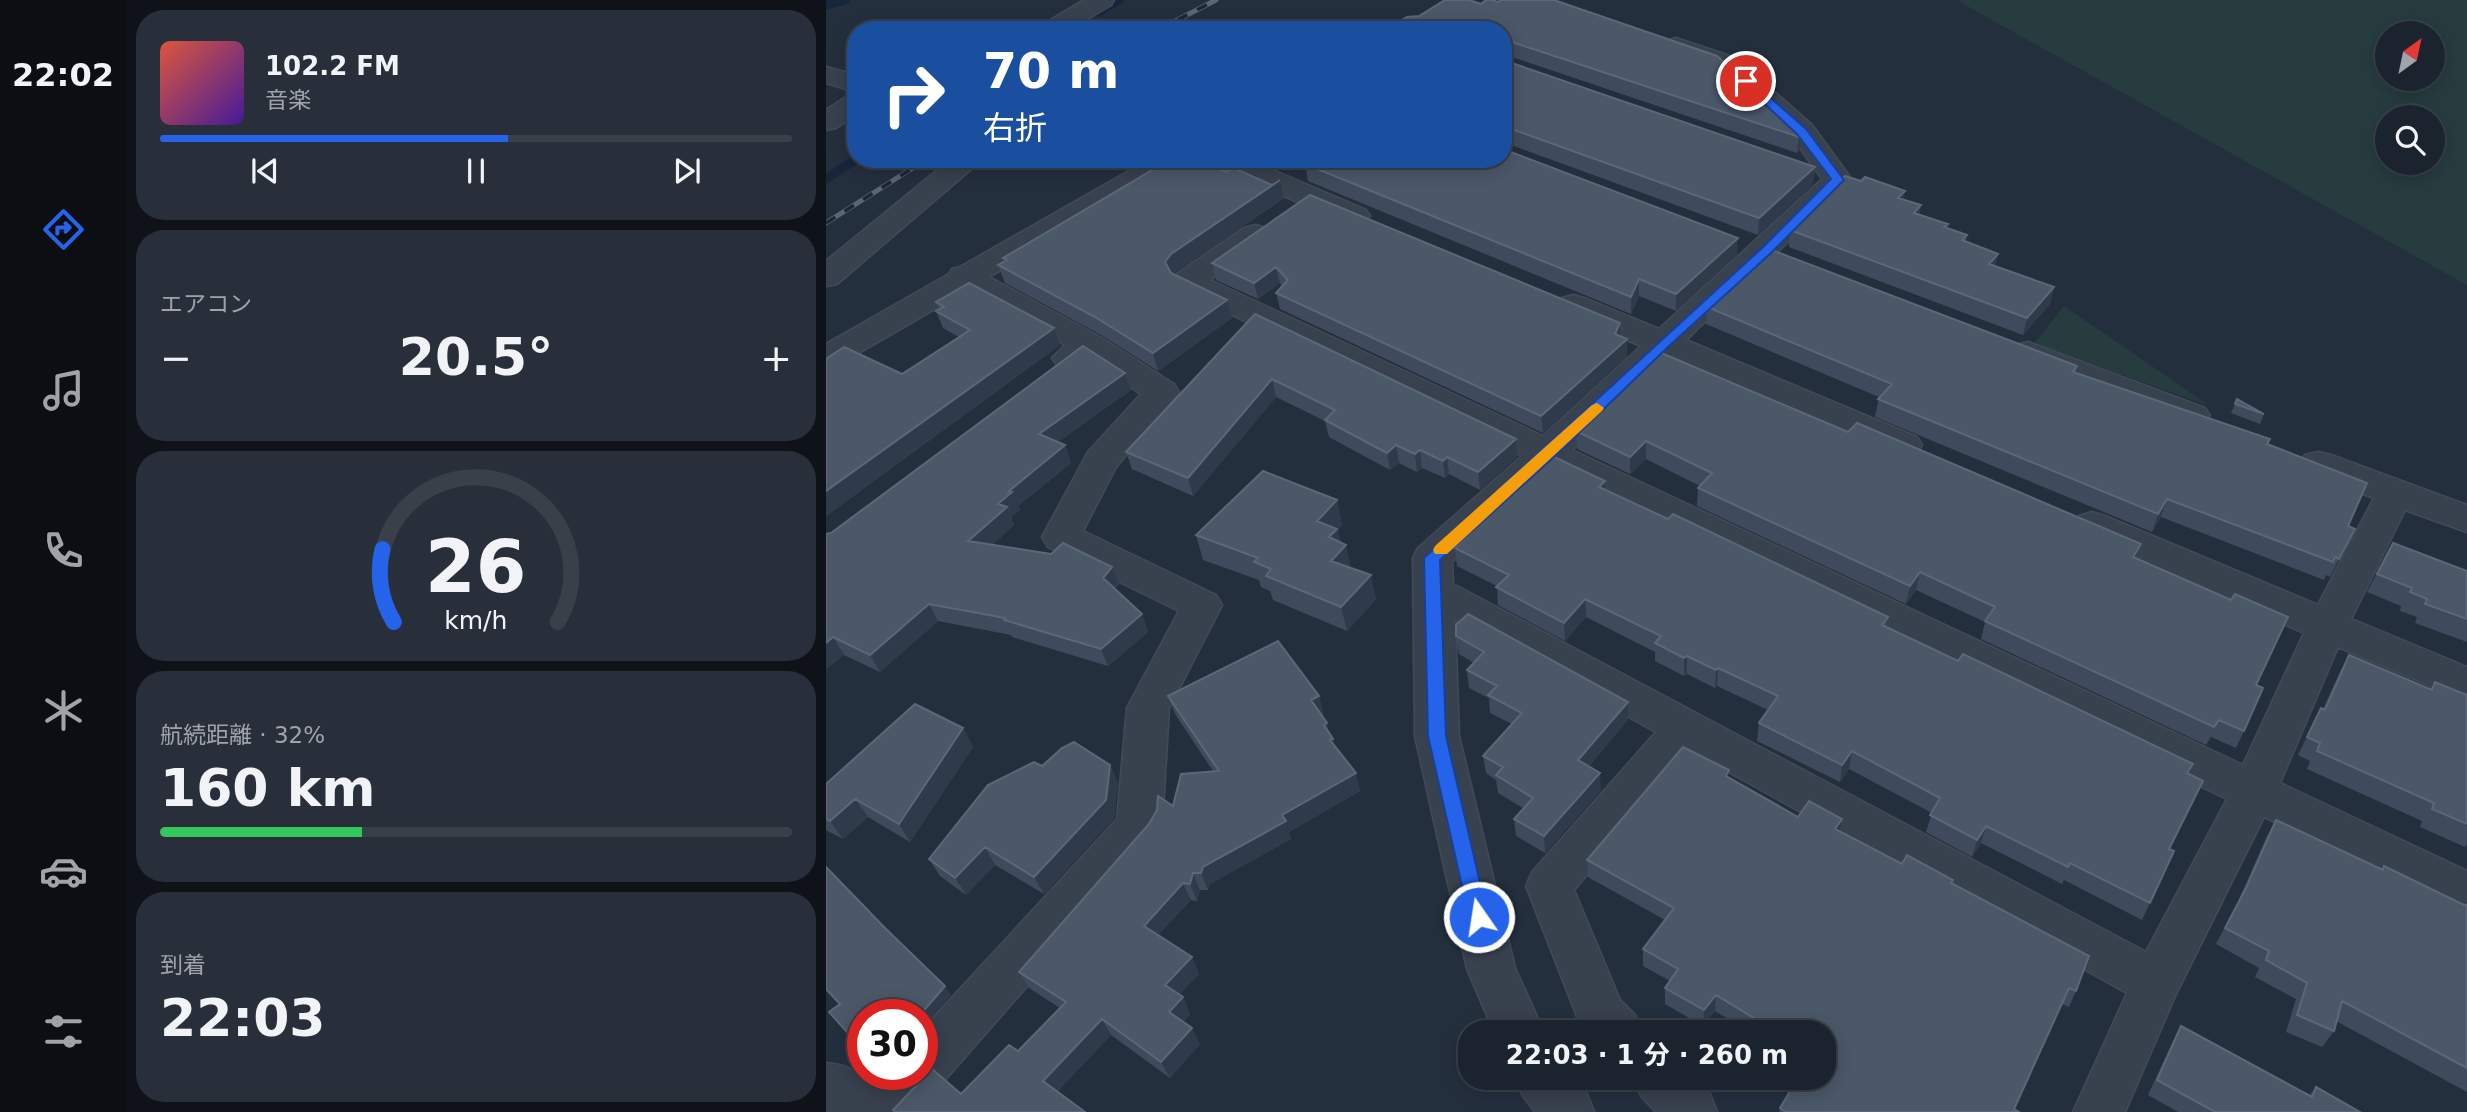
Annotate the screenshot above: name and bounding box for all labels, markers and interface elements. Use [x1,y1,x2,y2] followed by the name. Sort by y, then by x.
[2375,21,2445,91] north arrow
[2375,21,2445,175] map controls
[983,43,1119,100] text: 70 m
[868,49,959,140] icon: right
[265,51,400,81] text: 102.2 FM
[1716,51,1776,111] pin
[12,56,114,94] text: 22:02
[1727,62,1765,100] icon: arrive
[265,87,311,113] text: 音楽
[2375,105,2445,175] button: search
[983,109,1047,147] text: 右折
[246,152,284,190] icon: previous
[457,152,495,190] icon: pause
[668,152,706,190] icon: next
[39,205,88,254] icon: directions
[160,291,252,317] text: エアコン
[399,327,553,387] text: 20.5°
[160,336,192,380] text: −
[760,336,792,380] text: +
[39,366,88,415] icon: music
[425,524,527,609] text: 26
[39,526,88,575] icon: phone
[444,606,508,635] text: km/h
[39,686,88,735] icon: climate
[160,722,325,748] text: 航続距離 · 32%
[160,758,375,818] text: 160 km
[39,847,88,896] icon: car
[1442,880,1516,954] position arrow
[160,952,206,978] text: 到着
[160,988,326,1048] text: 22:03
[847,999,938,1090] speed limit sign: 30
[39,1007,88,1056] icon: filters
[1506,1040,1788,1070] text: 22:03 · 1 分 · 260 m

